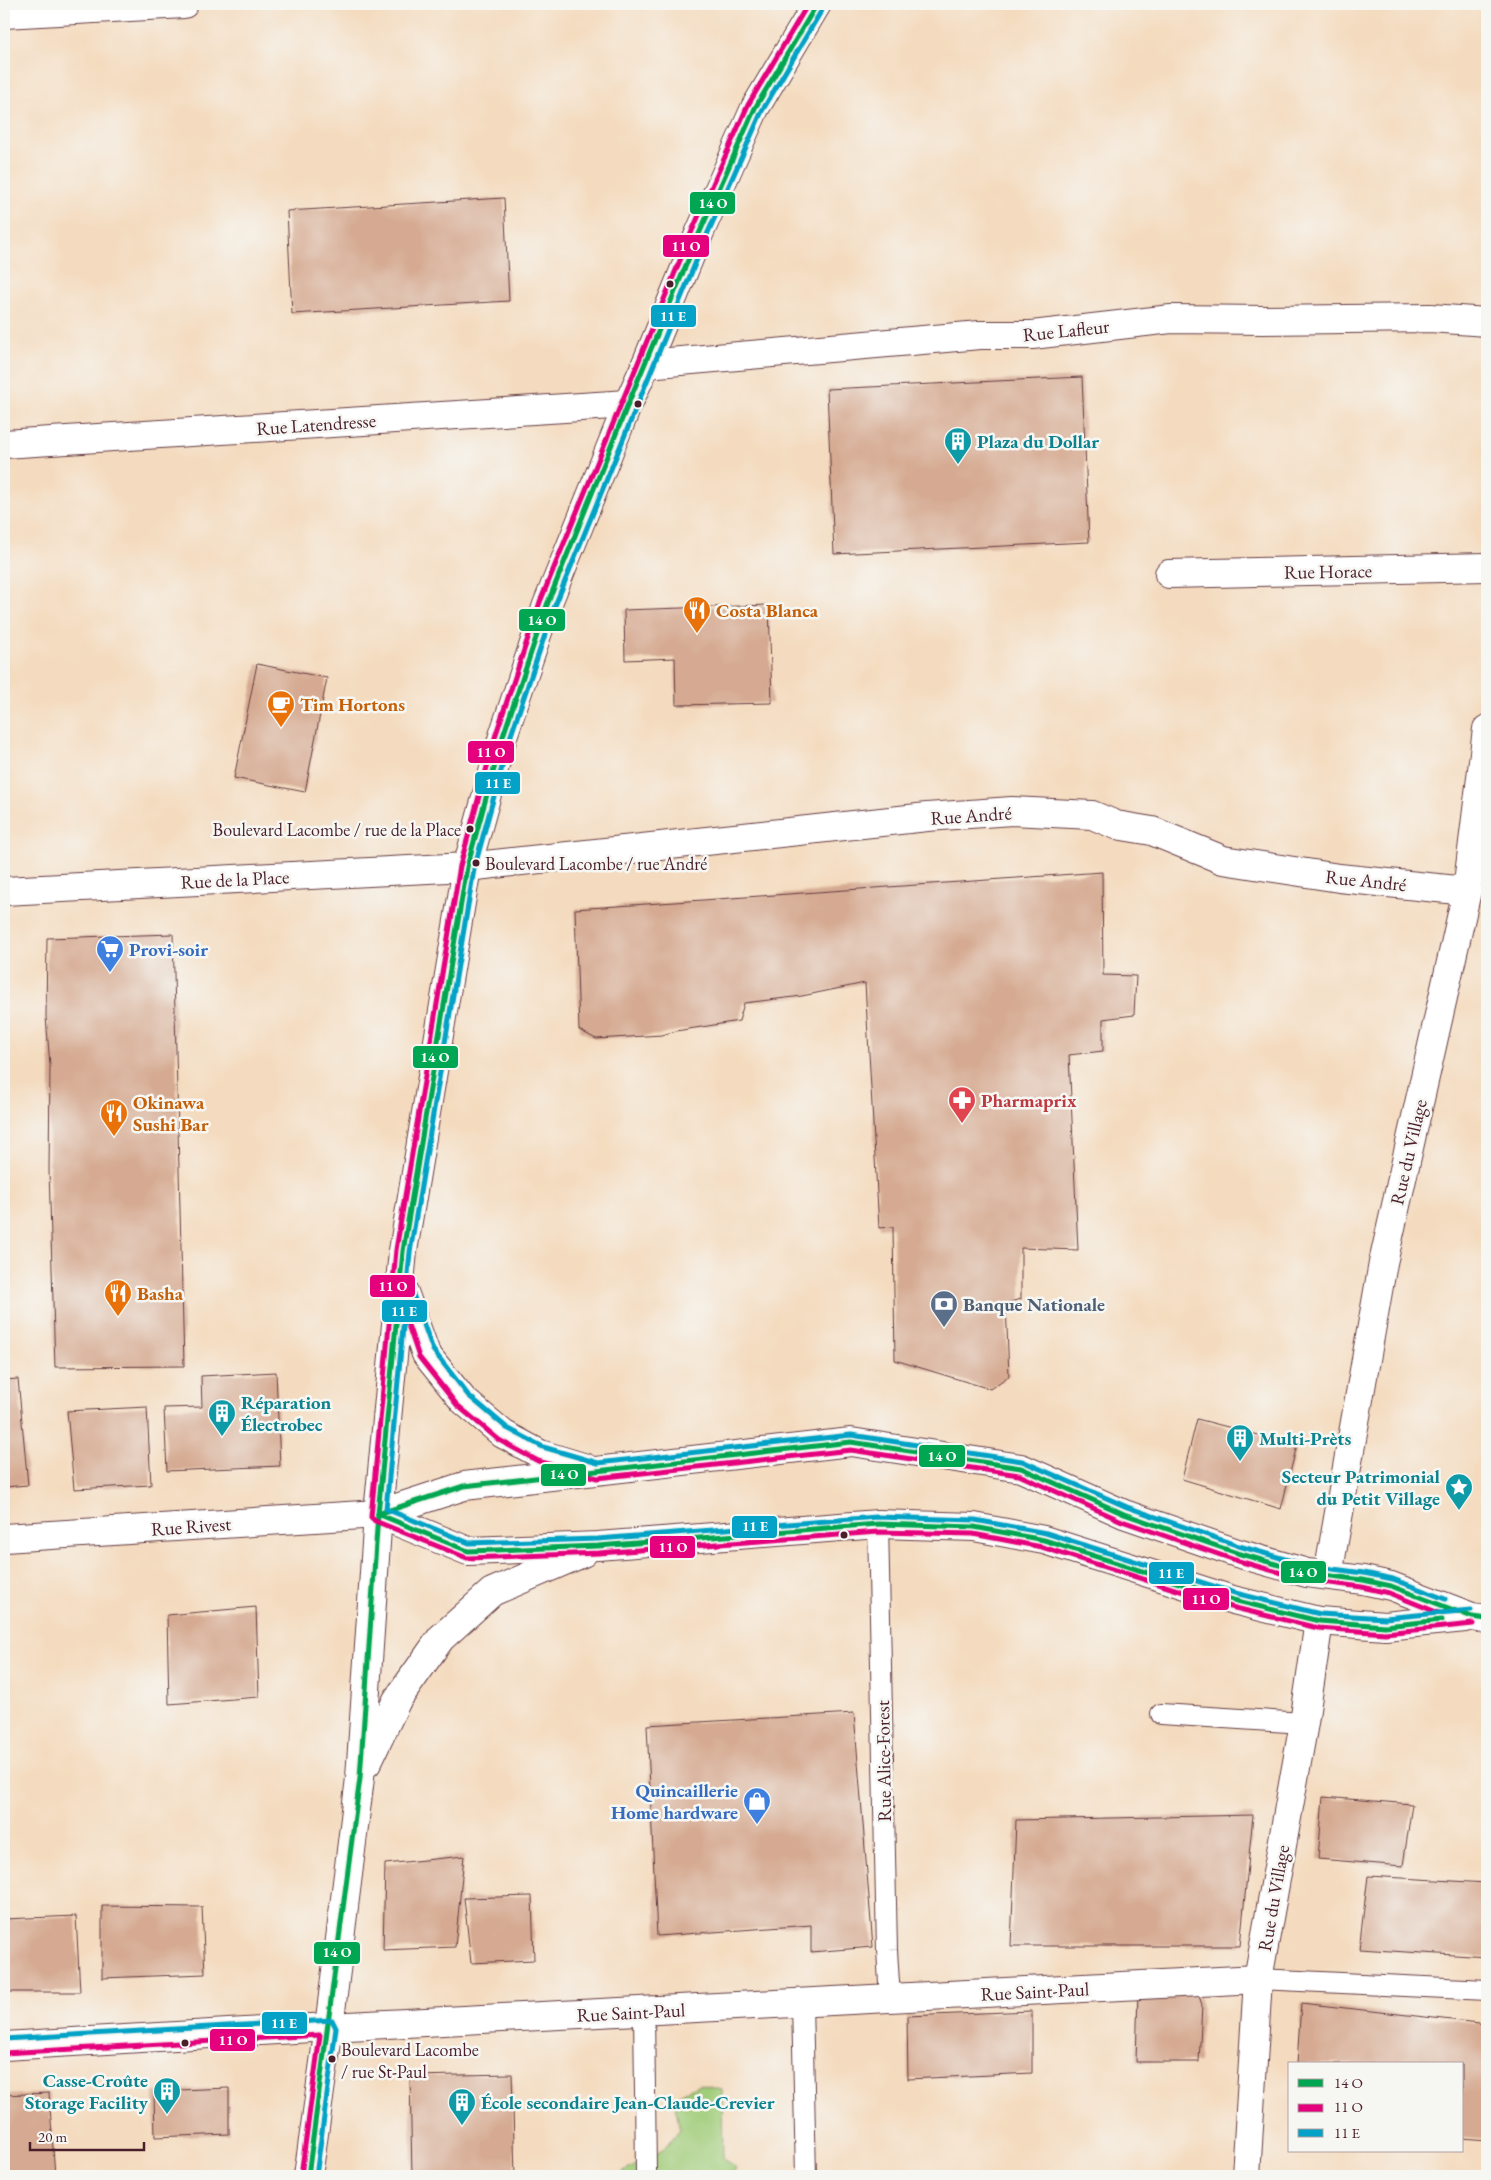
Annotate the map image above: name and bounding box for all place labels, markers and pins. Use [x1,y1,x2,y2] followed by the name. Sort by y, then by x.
[665,279,675,289] unlabelled marker
[633,399,643,409] unlabelled marker
[943,426,973,465] building icon: Plaza du Dollar
[977,429,1099,454] place label: Plaza du Dollar
[682,595,712,634] restaurant icon: Costa Blanca
[716,598,819,623] place label: Costa Blanca
[266,689,296,728] cafe icon: Tim Hortons
[300,692,405,717] place label: Tim Hortons
[213,818,461,841] place label: Boulevard Lacombe / rue de la Place
[465,824,475,834] marker: Boulevard Lacombe / rue de la Place
[485,852,707,875] place label: Boulevard Lacombe / rue André
[471,858,481,868] marker: Boulevard Lacombe / rue André
[95,934,125,973] supermarket icon: Provi-soir
[129,937,208,962] place label: Provi-soir
[947,1085,977,1124] pharmacy icon: Pharmaprix
[981,1088,1077,1113] place label: Pharmaprix
[133,1090,209,1137] place label: Okinawa Sushi Bar
[99,1098,129,1137] restaurant icon: Okinawa Sushi Bar
[103,1278,133,1317] restaurant icon: Basha
[137,1281,184,1306] place label: Basha
[929,1289,959,1328] bank icon: Banque Nationale
[963,1292,1105,1317] place label: Banque Nationale
[241,1390,332,1437] place label: Réparation Électrobec
[207,1398,237,1437] building icon: Réparation Électrobec
[1225,1423,1255,1462] building icon: Multi-Prèts
[1259,1426,1351,1451] place label: Multi-Prèts
[1282,1464,1441,1511] place label: Secteur Patrimonial du Petit Village
[1444,1472,1474,1511] place icon: Secteur Patrimonial du Petit Village
[839,1530,849,1540] unlabelled marker
[611,1778,738,1825] place label: Quincaillerie Home hardware
[742,1786,772,1825] shop icon: Quincaillerie Home hardware
[180,2038,190,2048] unlabelled marker
[341,2038,479,2083] place label: Boulevard Lacombe / rue St-Paul
[327,2054,337,2064] marker: Boulevard Lacombe / rue St-Paul
[25,2068,149,2115] place label: Casse-Croûte Storage Facility
[152,2076,182,2115] building icon: Casse-Croûte Storage Facility
[447,2087,477,2126] building icon: École secondaire Jean-Claude-Crevier
[481,2090,775,2115] place label: École secondaire Jean-Claude-Crevier

